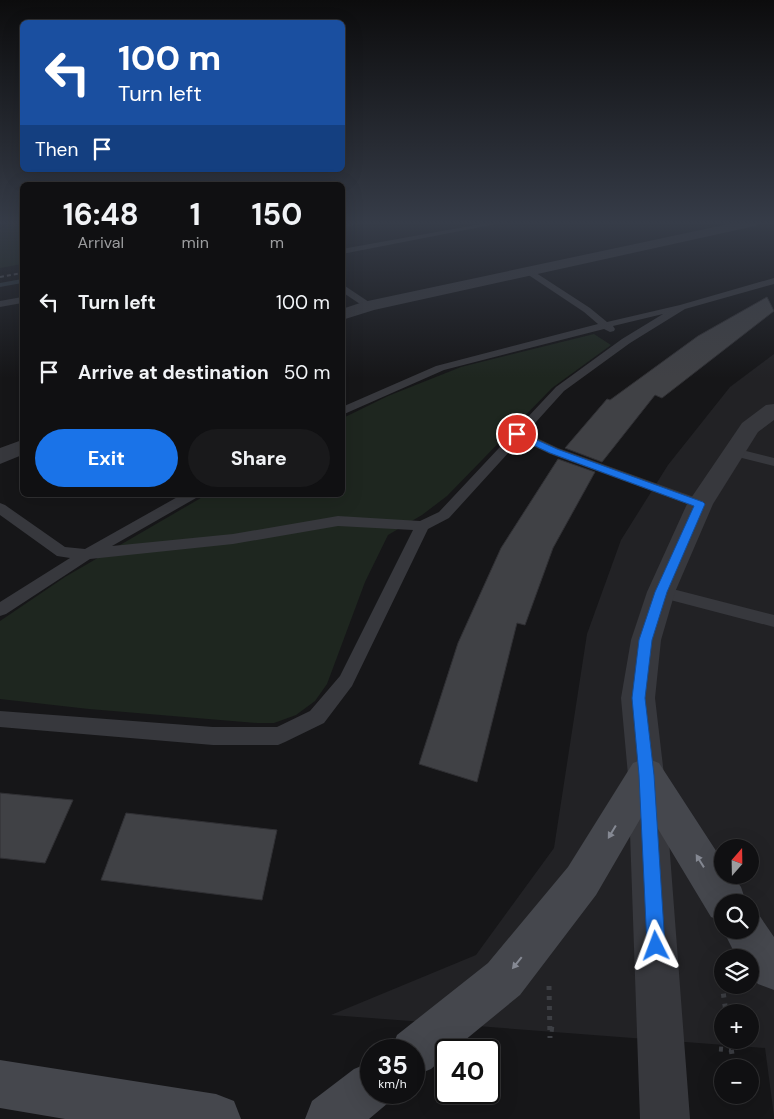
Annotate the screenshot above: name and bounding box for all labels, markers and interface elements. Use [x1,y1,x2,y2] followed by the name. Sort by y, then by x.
[118,35,221,81] text: 100 m
[35,40,100,105] icon: left
[118,79,202,108] text: Turn left
[88,135,116,163] icon: arrive
[35,137,78,162] text: Then
[63,195,139,234] text: 16:48
[190,195,201,234] text: 1
[252,195,302,234] text: 150
[77,232,124,253] text: Arrival
[182,232,209,253] text: min
[270,232,284,253] text: m
[35,288,63,316] icon: left
[78,290,156,315] text: Turn left
[276,290,330,315] text: 100 m
[35,358,63,386] icon: arrive
[78,360,269,385] text: Arrive at destination
[284,360,330,385] text: 50 m
[496,413,538,455] pin
[503,420,531,448] icon: arrive
[35,429,178,487] button: Exit
[188,429,330,487] button: Share
[608,825,617,838] one-way arrow
[714,839,759,884] north arrow
[714,839,759,1104] map controls
[695,855,704,868] one-way arrow
[714,894,759,939] button: search
[629,919,681,971] position arrow
[714,949,759,994] button: layers
[511,956,522,969] one-way arrow
[714,1004,759,1049] button: +
[435,1039,500,1104] speed limit sign: 40
[377,1049,408,1082] text: 35
[714,1059,759,1104] button: −
[378,1076,407,1092] text: km/h

